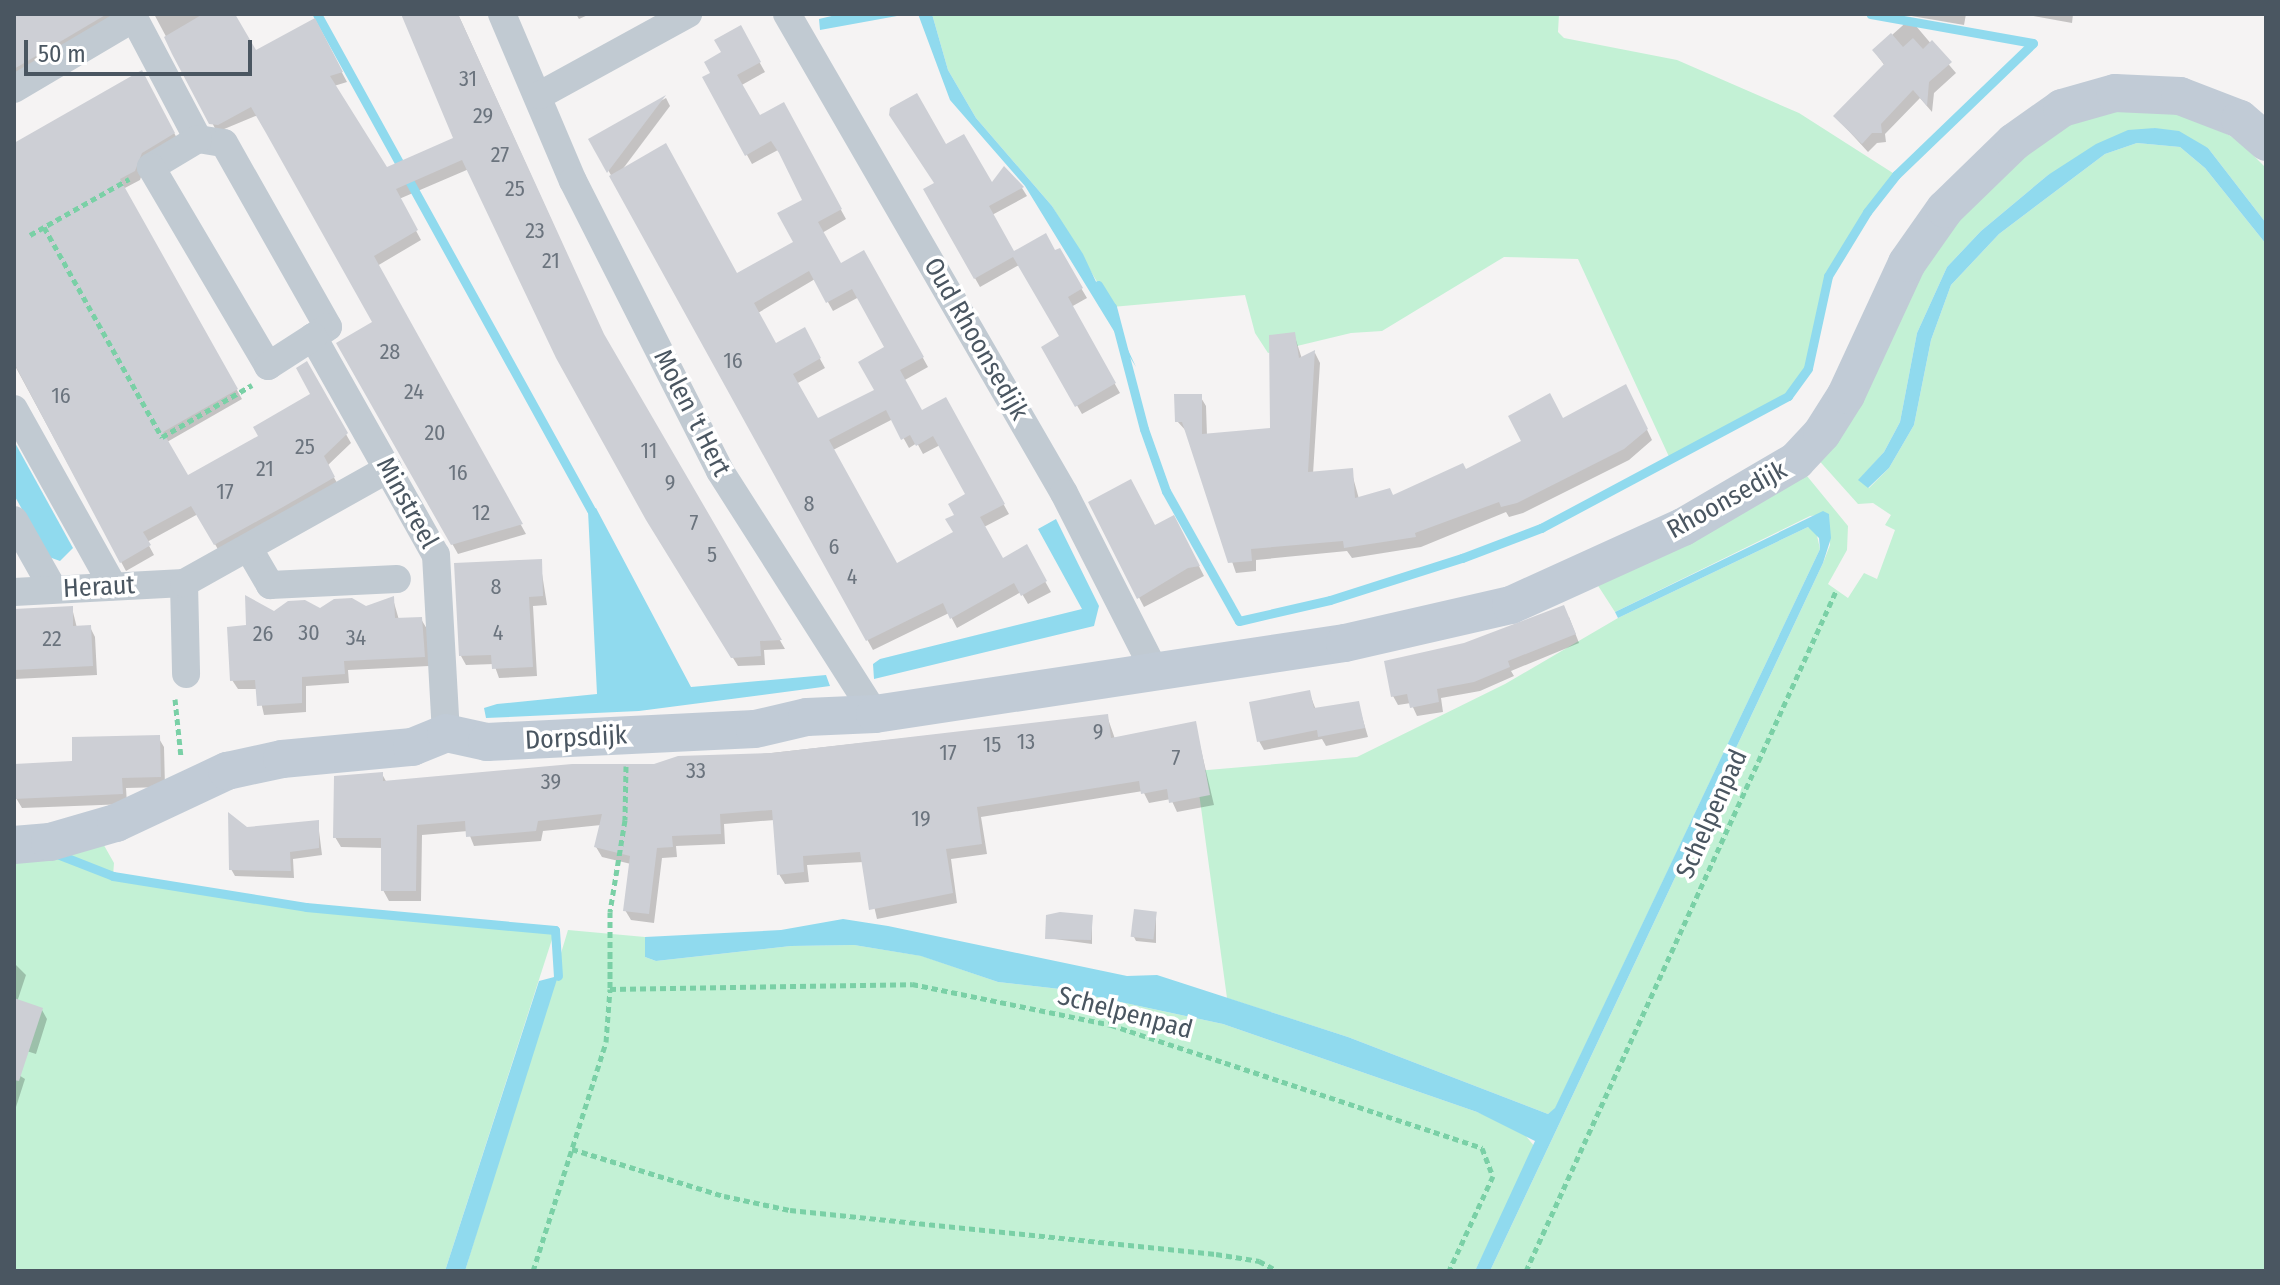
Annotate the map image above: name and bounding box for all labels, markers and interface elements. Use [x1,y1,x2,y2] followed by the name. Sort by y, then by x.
[28,24,256,74] scale bar
[38,40,86,68] text: 50 m
[459,66,477,92] house number: 31
[473,103,493,129] house number: 29
[491,142,509,168] house number: 27
[505,176,525,202] house number: 25
[525,218,545,244] house number: 23
[542,248,560,274] house number: 21
[917,252,1035,426] street label: Oud Rhoonsedijk
[380,339,400,365] house number: 28
[647,345,737,481] street label: Molen 't Hert
[723,348,743,374] house number: 16
[404,379,424,405] house number: 24
[51,383,71,409] house number: 16
[424,420,446,446] house number: 20
[295,434,315,460] house number: 25
[641,438,657,464] house number: 11
[369,452,445,554] street label: Minstreel
[1662,454,1792,546] street label: Rhoonsedijk
[256,456,274,482] house number: 21
[448,460,468,486] house number: 16
[665,470,675,496] house number: 9
[216,479,234,505] house number: 17
[804,491,814,517] house number: 8
[472,500,490,526] house number: 12
[690,510,698,536] house number: 7
[829,534,839,560] house number: 6
[707,542,717,568] house number: 5
[847,564,857,590] house number: 4
[62,570,136,604] street label: Heraut
[491,574,501,600] house number: 8
[298,620,320,646] house number: 30
[493,620,503,646] house number: 4
[253,621,273,647] house number: 26
[346,625,366,651] house number: 34
[42,626,62,652] house number: 22
[1093,719,1103,745] house number: 9
[524,720,628,756] street label: Dorpsdijk
[1017,729,1035,755] house number: 13
[983,732,1001,758] house number: 15
[939,740,957,766] house number: 17
[1172,745,1180,771] house number: 7
[1670,745,1754,883] street label: Schelpenpad
[686,758,706,784] house number: 33
[541,769,561,795] house number: 39
[911,806,931,832] house number: 19
[1054,980,1196,1046] street label: Schelpenpad

